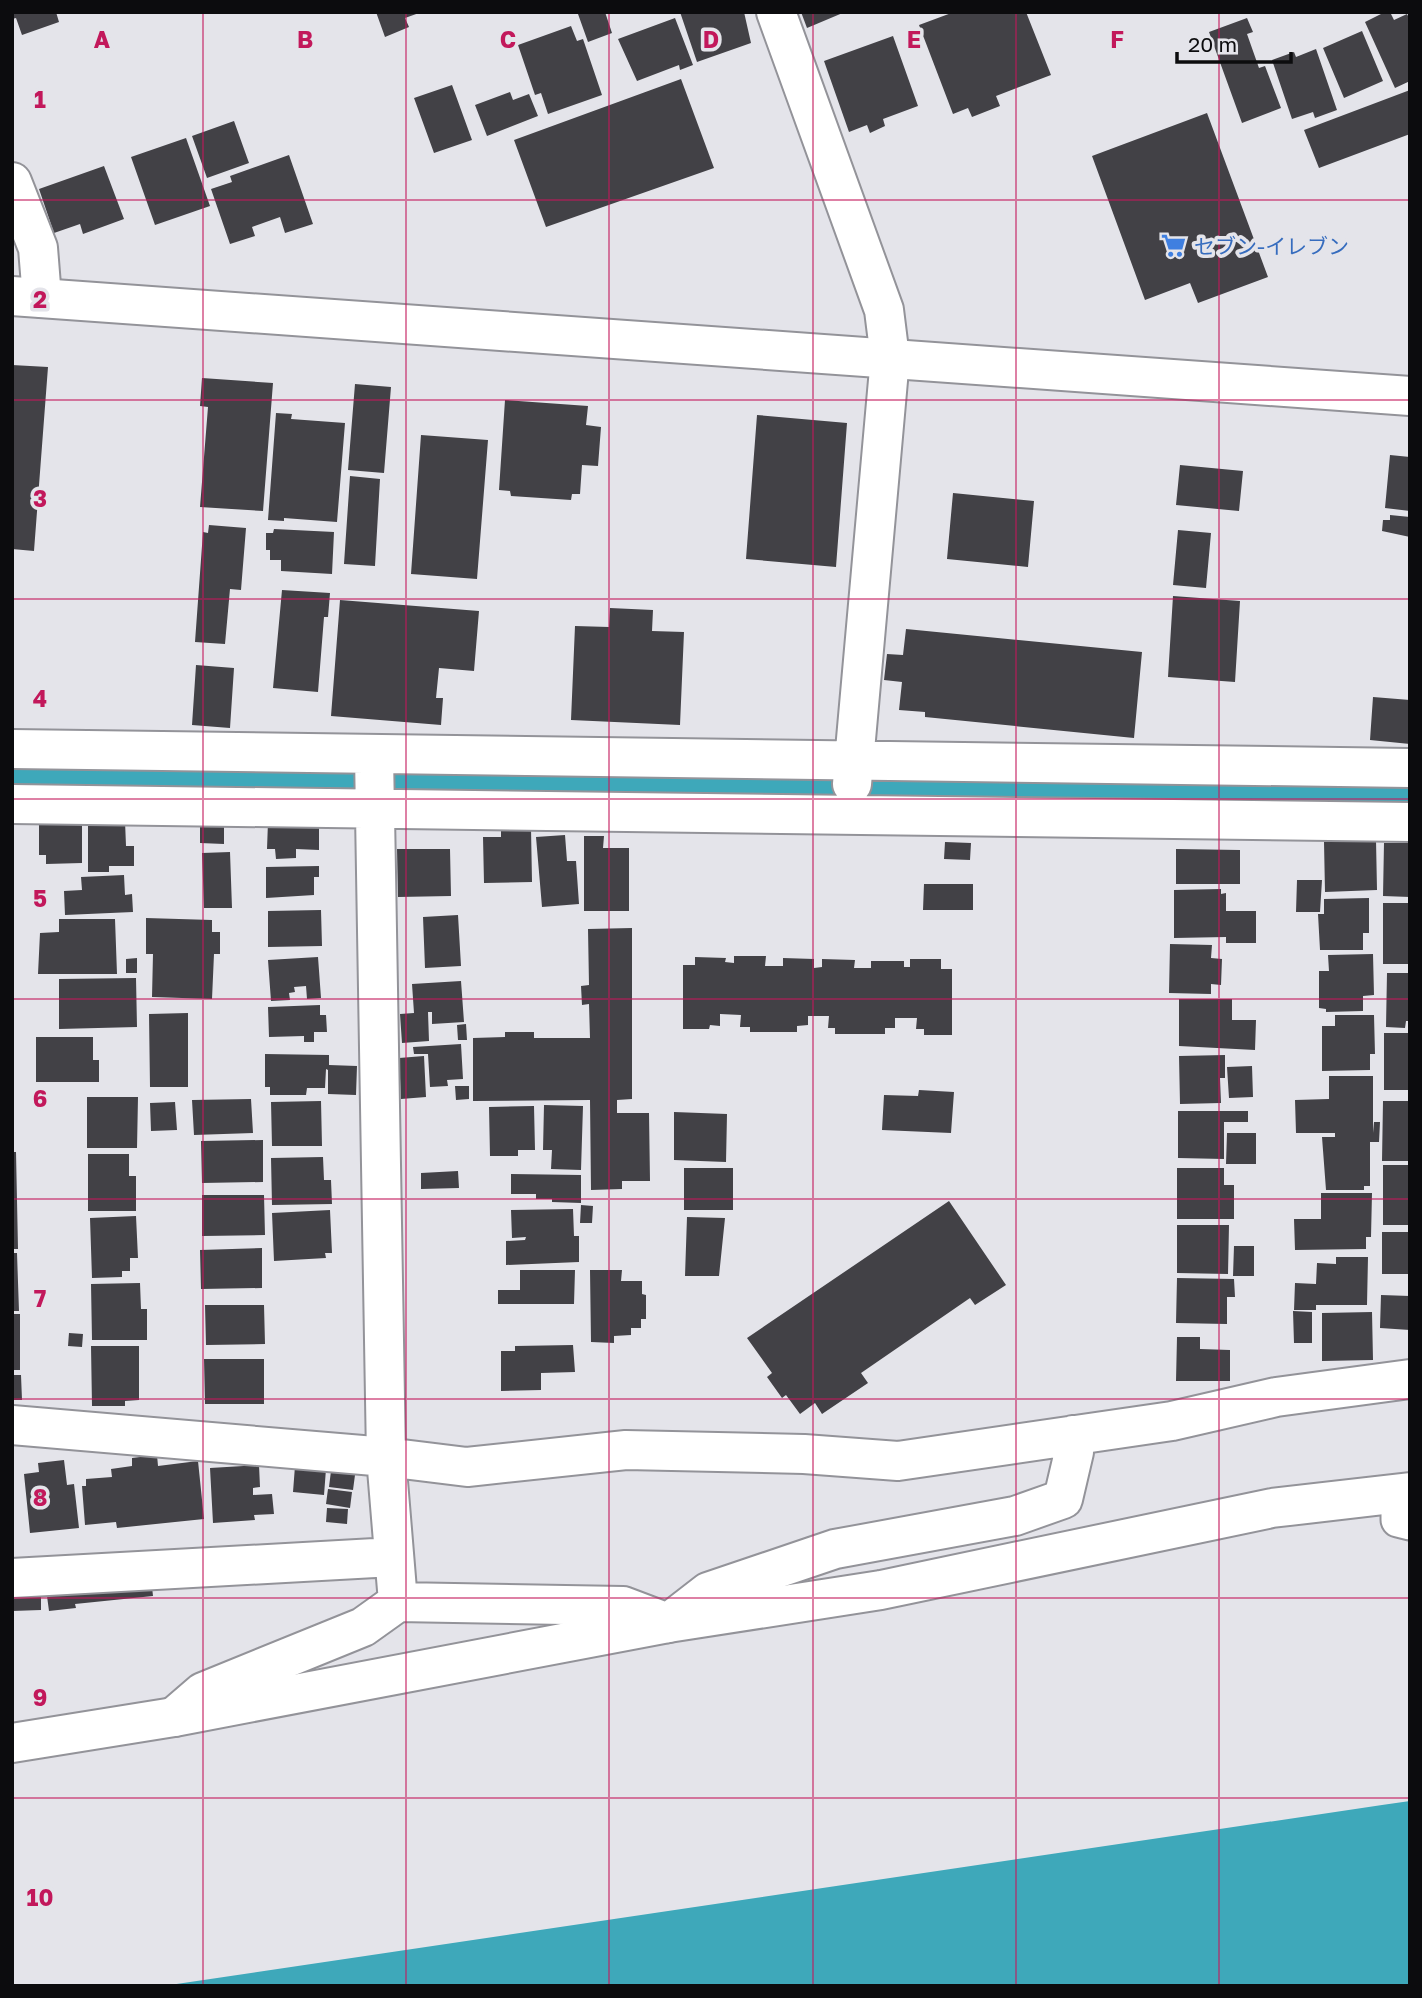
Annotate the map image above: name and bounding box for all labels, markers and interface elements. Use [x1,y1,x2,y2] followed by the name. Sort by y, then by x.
[1177,21,1291,65] scale bar
[94,25,111,53] text: A
[297,25,313,53] text: B
[500,25,516,53] text: C
[703,25,719,53] text: D
[907,25,921,53] text: E
[1110,25,1124,53] text: F
[1188,31,1237,57] text: 20 m
[34,85,46,113] text: 1
[1160,232,1188,260] supermarket icon: セブン-イレブン
[1194,233,1349,259] place label: セブン-イレブン
[33,285,47,313] text: 2
[33,484,47,512] text: 3
[33,684,47,712] text: 4
[33,884,47,912] text: 5
[33,1084,47,1112] text: 6
[34,1284,46,1312] text: 7
[33,1483,47,1511] text: 8
[33,1683,47,1711] text: 9
[27,1883,53,1911] text: 10

